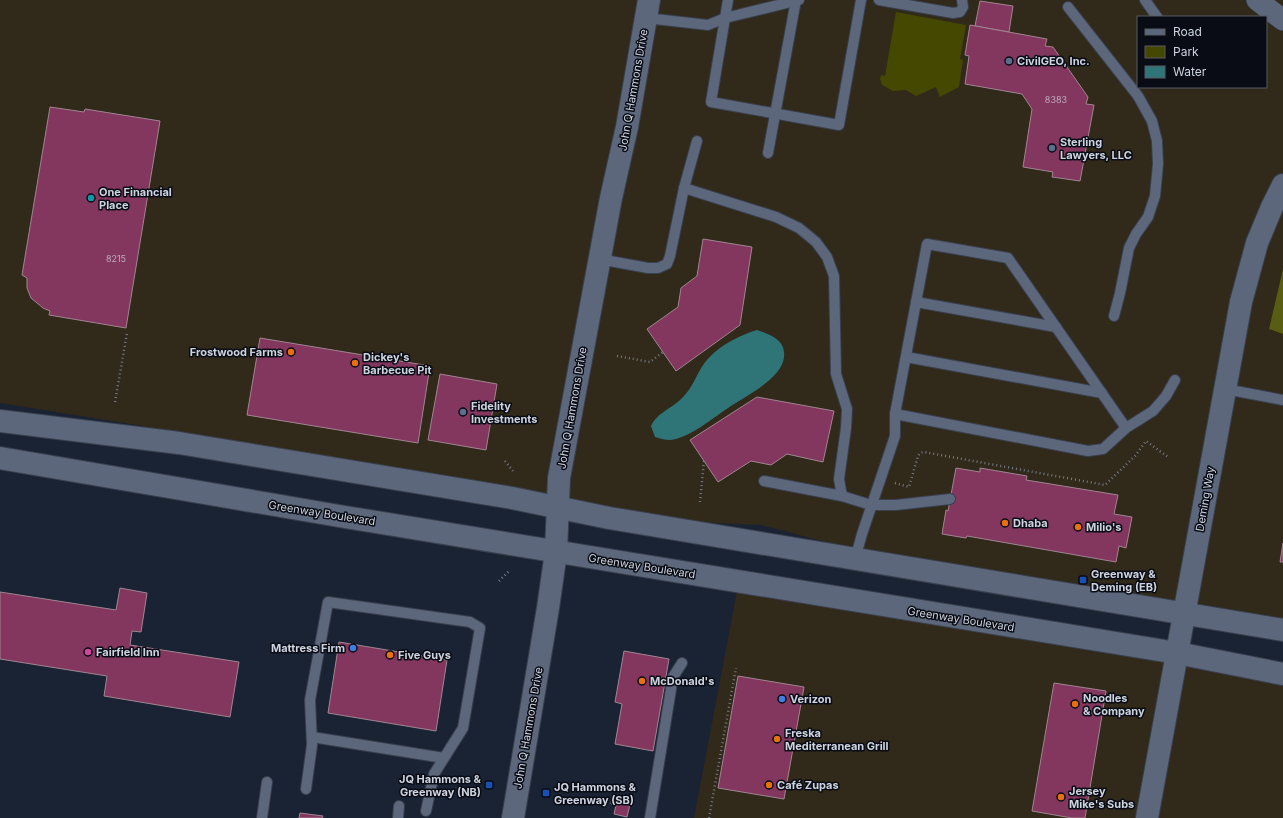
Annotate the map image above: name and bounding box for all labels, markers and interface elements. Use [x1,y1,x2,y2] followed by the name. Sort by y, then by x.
[1137,16,1267,88] legend
[1173,24,1202,39] text: Road
[615,28,651,152] street label: John Q Hammons Drive
[1173,44,1199,59] text: Park
[1017,54,1090,68] place label: CivilGEO, Inc.
[1004,56,1014,66] marker: CivilGEO, Inc.
[1173,64,1207,79] text: Water
[1045,94,1068,105] house number: 8383
[1060,135,1132,162] place label: Sterling Lawyers, LLC
[1047,143,1057,153] marker: Sterling Lawyers, LLC
[99,185,172,212] place label: One Financial Place
[86,193,96,203] marker: One Financial Place
[106,253,126,264] house number: 8215
[190,345,283,359] place label: Frostwood Farms
[554,346,590,470] street label: John Q Hammons Drive
[286,347,296,357] marker: Frostwood Farms
[363,350,431,377] place label: Dickey's Barbecue Pit
[350,358,360,368] marker: Dickey's Barbecue Pit
[471,399,537,426] place label: Fidelity Investments
[458,407,468,417] marker: Fidelity Investments
[1192,466,1218,532] street label: Deming Way
[268,498,376,528] street label: Greenway Boulevard
[1013,516,1048,530] place label: Dhaba
[1000,518,1010,528] marker: Dhaba
[1086,520,1122,534] place label: Milio's
[1073,522,1083,532] marker: Milio's
[588,551,696,581] street label: Greenway Boulevard
[1091,567,1157,594] place label: Greenway & Deming (EB)
[1078,575,1088,585] marker: Greenway & Deming (EB)
[907,604,1015,634] street label: Greenway Boulevard
[271,641,345,655] place label: Mattress Firm
[348,643,358,653] marker: Mattress Firm
[96,645,160,659] place label: Fairfield Inn
[83,647,93,657] marker: Fairfield Inn
[398,648,451,662] place label: Five Guys
[385,650,395,660] marker: Five Guys
[510,666,546,790] street label: John Q Hammons Drive
[650,674,714,688] place label: McDonald's
[637,676,647,686] marker: McDonald's
[1083,691,1145,718] place label: Noodles & Company
[790,692,831,706] place label: Verizon
[777,694,787,704] marker: Verizon
[1070,699,1080,709] marker: Noodles & Company
[785,726,889,753] place label: Freska Mediterranean Grill
[772,734,782,744] marker: Freska Mediterranean Grill
[399,772,482,799] place label: JQ Hammons & Greenway (NB)
[777,778,839,792] place label: Café Zupas
[484,780,494,790] marker: JQ Hammons & Greenway (NB)
[554,780,637,807] place label: JQ Hammons & Greenway (SB)
[764,780,774,790] marker: Café Zupas
[1069,784,1134,811] place label: Jersey Mike's Subs
[541,788,551,798] marker: JQ Hammons & Greenway (SB)
[1056,792,1066,802] marker: Jersey Mike's Subs

